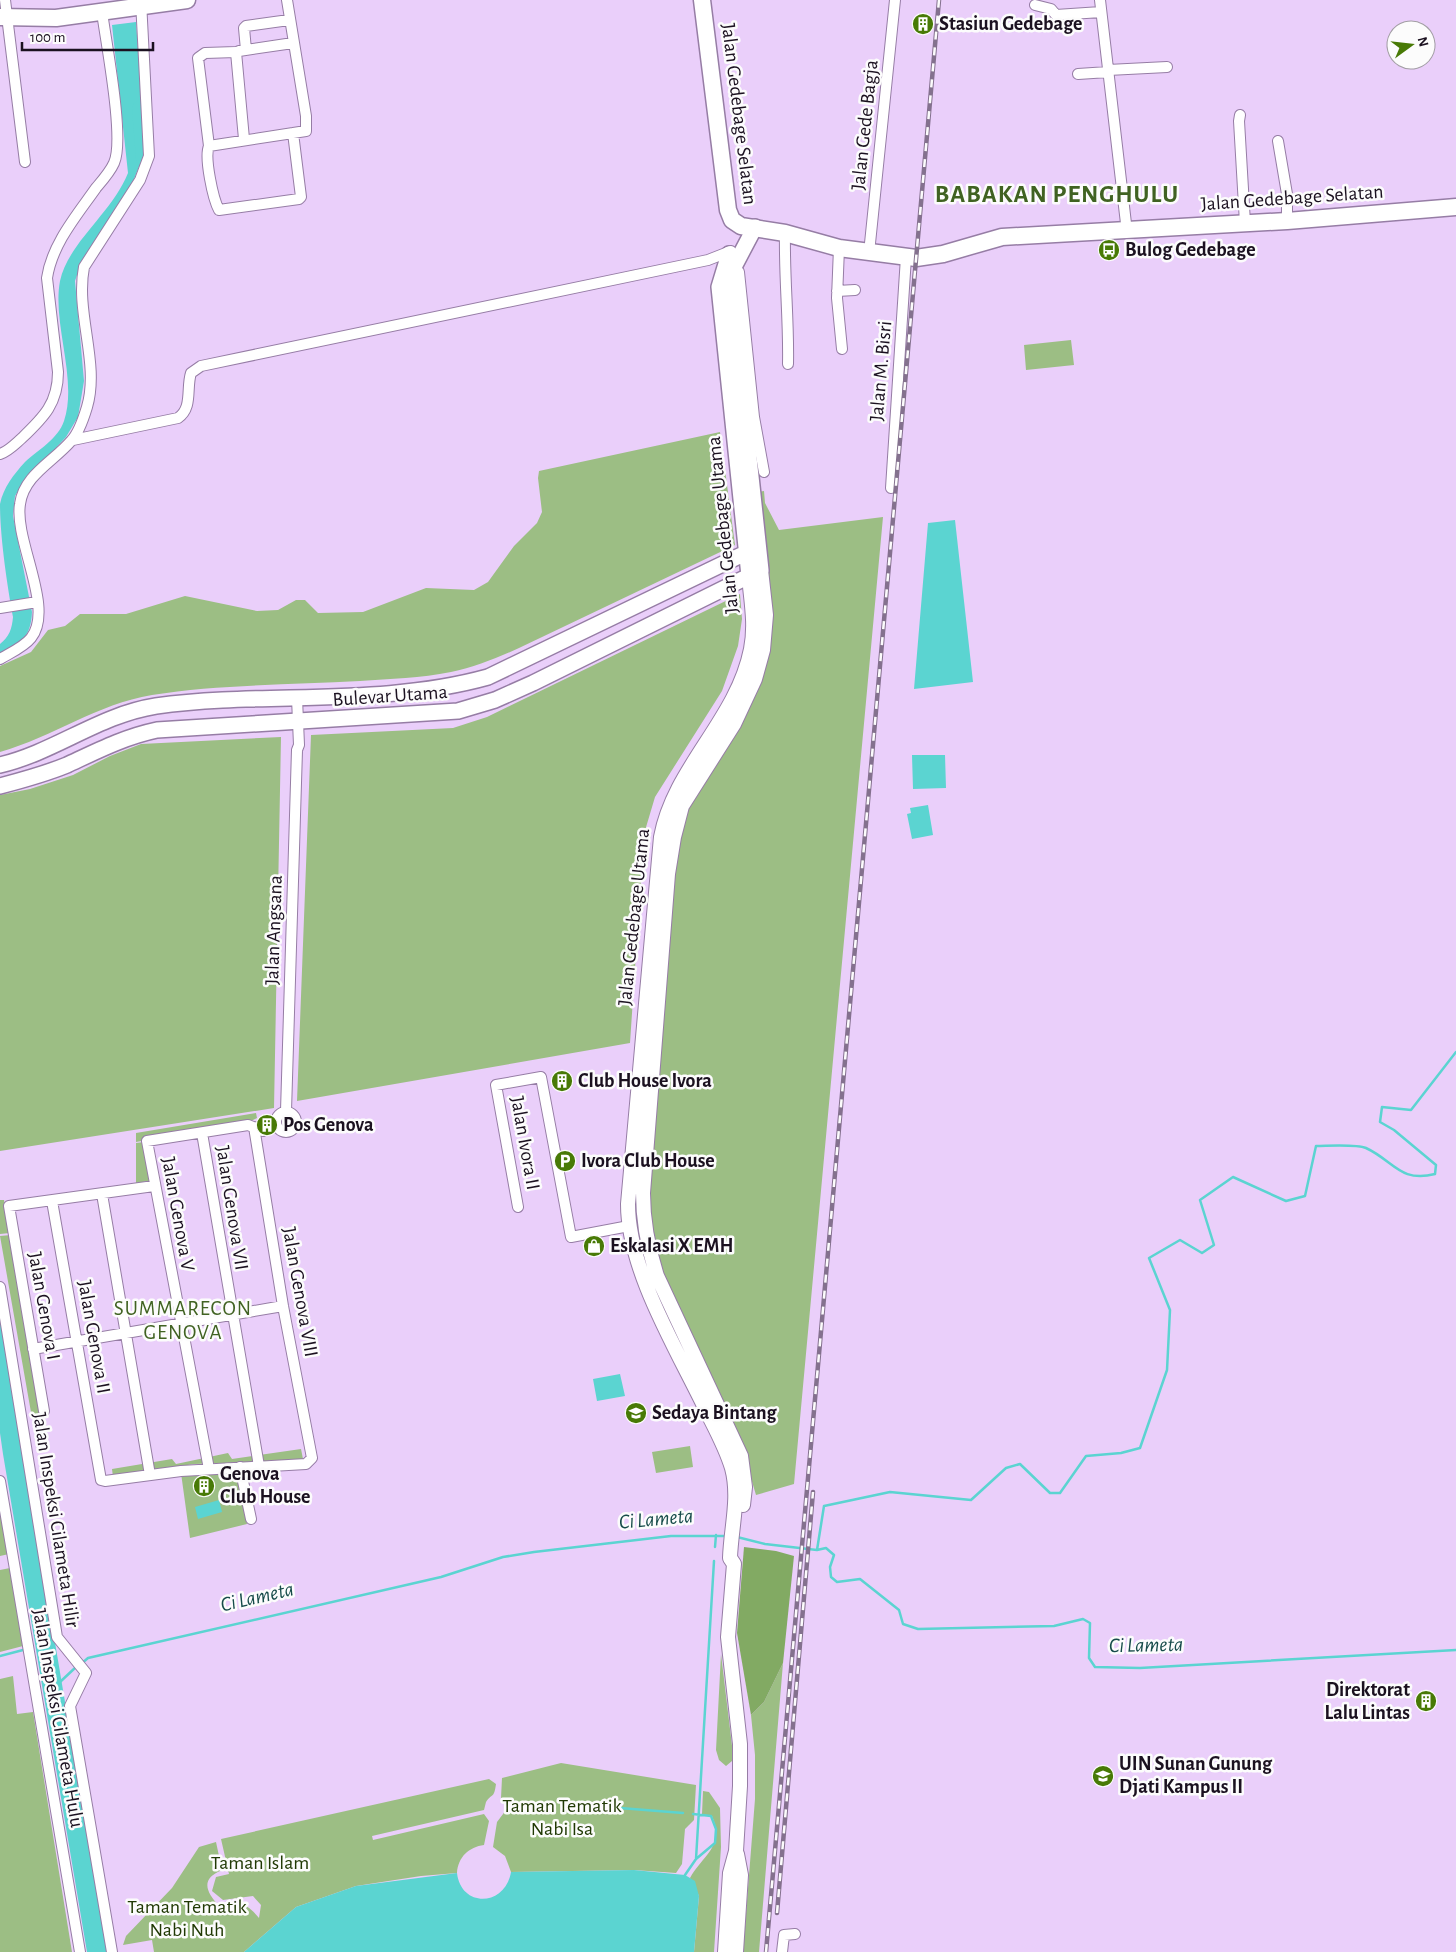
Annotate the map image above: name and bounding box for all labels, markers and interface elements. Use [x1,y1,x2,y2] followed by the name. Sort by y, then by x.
[911,12,935,36] building icon: Stasiun Gedebage
[939,14,1083,34] place label: Stasiun Gedebage
[22,20,154,52] scale bar
[1386,20,1436,70] north arrow
[718,22,760,206] street label: Jalan Gedebage Selatan
[30,30,65,45] text: 100 m
[1415,35,1431,48] text: N
[848,59,882,191] street label: Jalan Gede Bagja
[935,182,1179,207] district label: BABAKAN PENGHULU
[1200,182,1384,214] street label: Jalan Gedebage Selatan
[1097,238,1121,262] bus stop icon: Bulog Gedebage
[1125,240,1256,260] place label: Bulog Gedebage
[867,320,895,422] street label: Jalan M. Bisri
[704,435,742,615] street label: Jalan Gedebage Utama
[332,682,448,710] street label: Bulevar Utama
[615,827,653,1007] street label: Jalan Gedebage Utama
[262,875,286,985] street label: Jalan Angsana
[550,1069,574,1093] building icon: Club House Ivora
[578,1071,712,1091] place label: Club House Ivora
[507,1095,543,1191] street label: Jalan Ivora II
[255,1113,279,1137] building icon: Pos Genova
[283,1115,374,1135] place label: Pos Genova
[212,1144,252,1272] street label: Jalan Genova VII
[553,1149,577,1173] parking icon: Ivora Club House
[581,1151,715,1171] place label: Ivora Club House
[158,1155,198,1273] street label: Jalan Genova V
[279,1226,321,1358] street label: Jalan Genova VIII
[582,1234,606,1258] shop icon: Eskalasi X EMH
[610,1236,733,1256] place label: Eskalasi X EMH
[25,1250,63,1362] street label: Jalan Genova I
[74,1279,114,1395] street label: Jalan Genova II
[114,1298,252,1343] district label: SUMMARECON GENOVA
[624,1401,648,1425] school or university icon: Sedaya Bintang
[652,1403,778,1423] place label: Sedaya Bintang
[29,1411,83,1630] street label: Jalan Inspeksi Cilameta Hilir
[220,1464,311,1507] place label: Genova Club House
[192,1474,216,1498] building icon: Genova Club House
[618,1505,694,1533] water label: Ci Lameta
[218,1578,296,1616] water label: Ci Lameta
[29,1607,87,1829] street label: Jalan Inspeksi Cilameta Hulu
[1109,1634,1183,1656] water label: Ci Lameta
[1324,1680,1410,1723] place label: Direktorat Lalu Lintas
[1414,1689,1438,1713] building icon: Direktorat Lalu Lintas
[1119,1754,1273,1797] place label: UIN Sunan Gunung Djati Kampus II
[1091,1764,1115,1788] school or university icon: UIN Sunan Gunung Djati Kampus II
[502,1796,622,1839] park label: Taman Tematik Nabi Isa
[211,1853,309,1873] park label: Taman Islam
[127,1897,247,1940] park label: Taman Tematik Nabi Nuh

